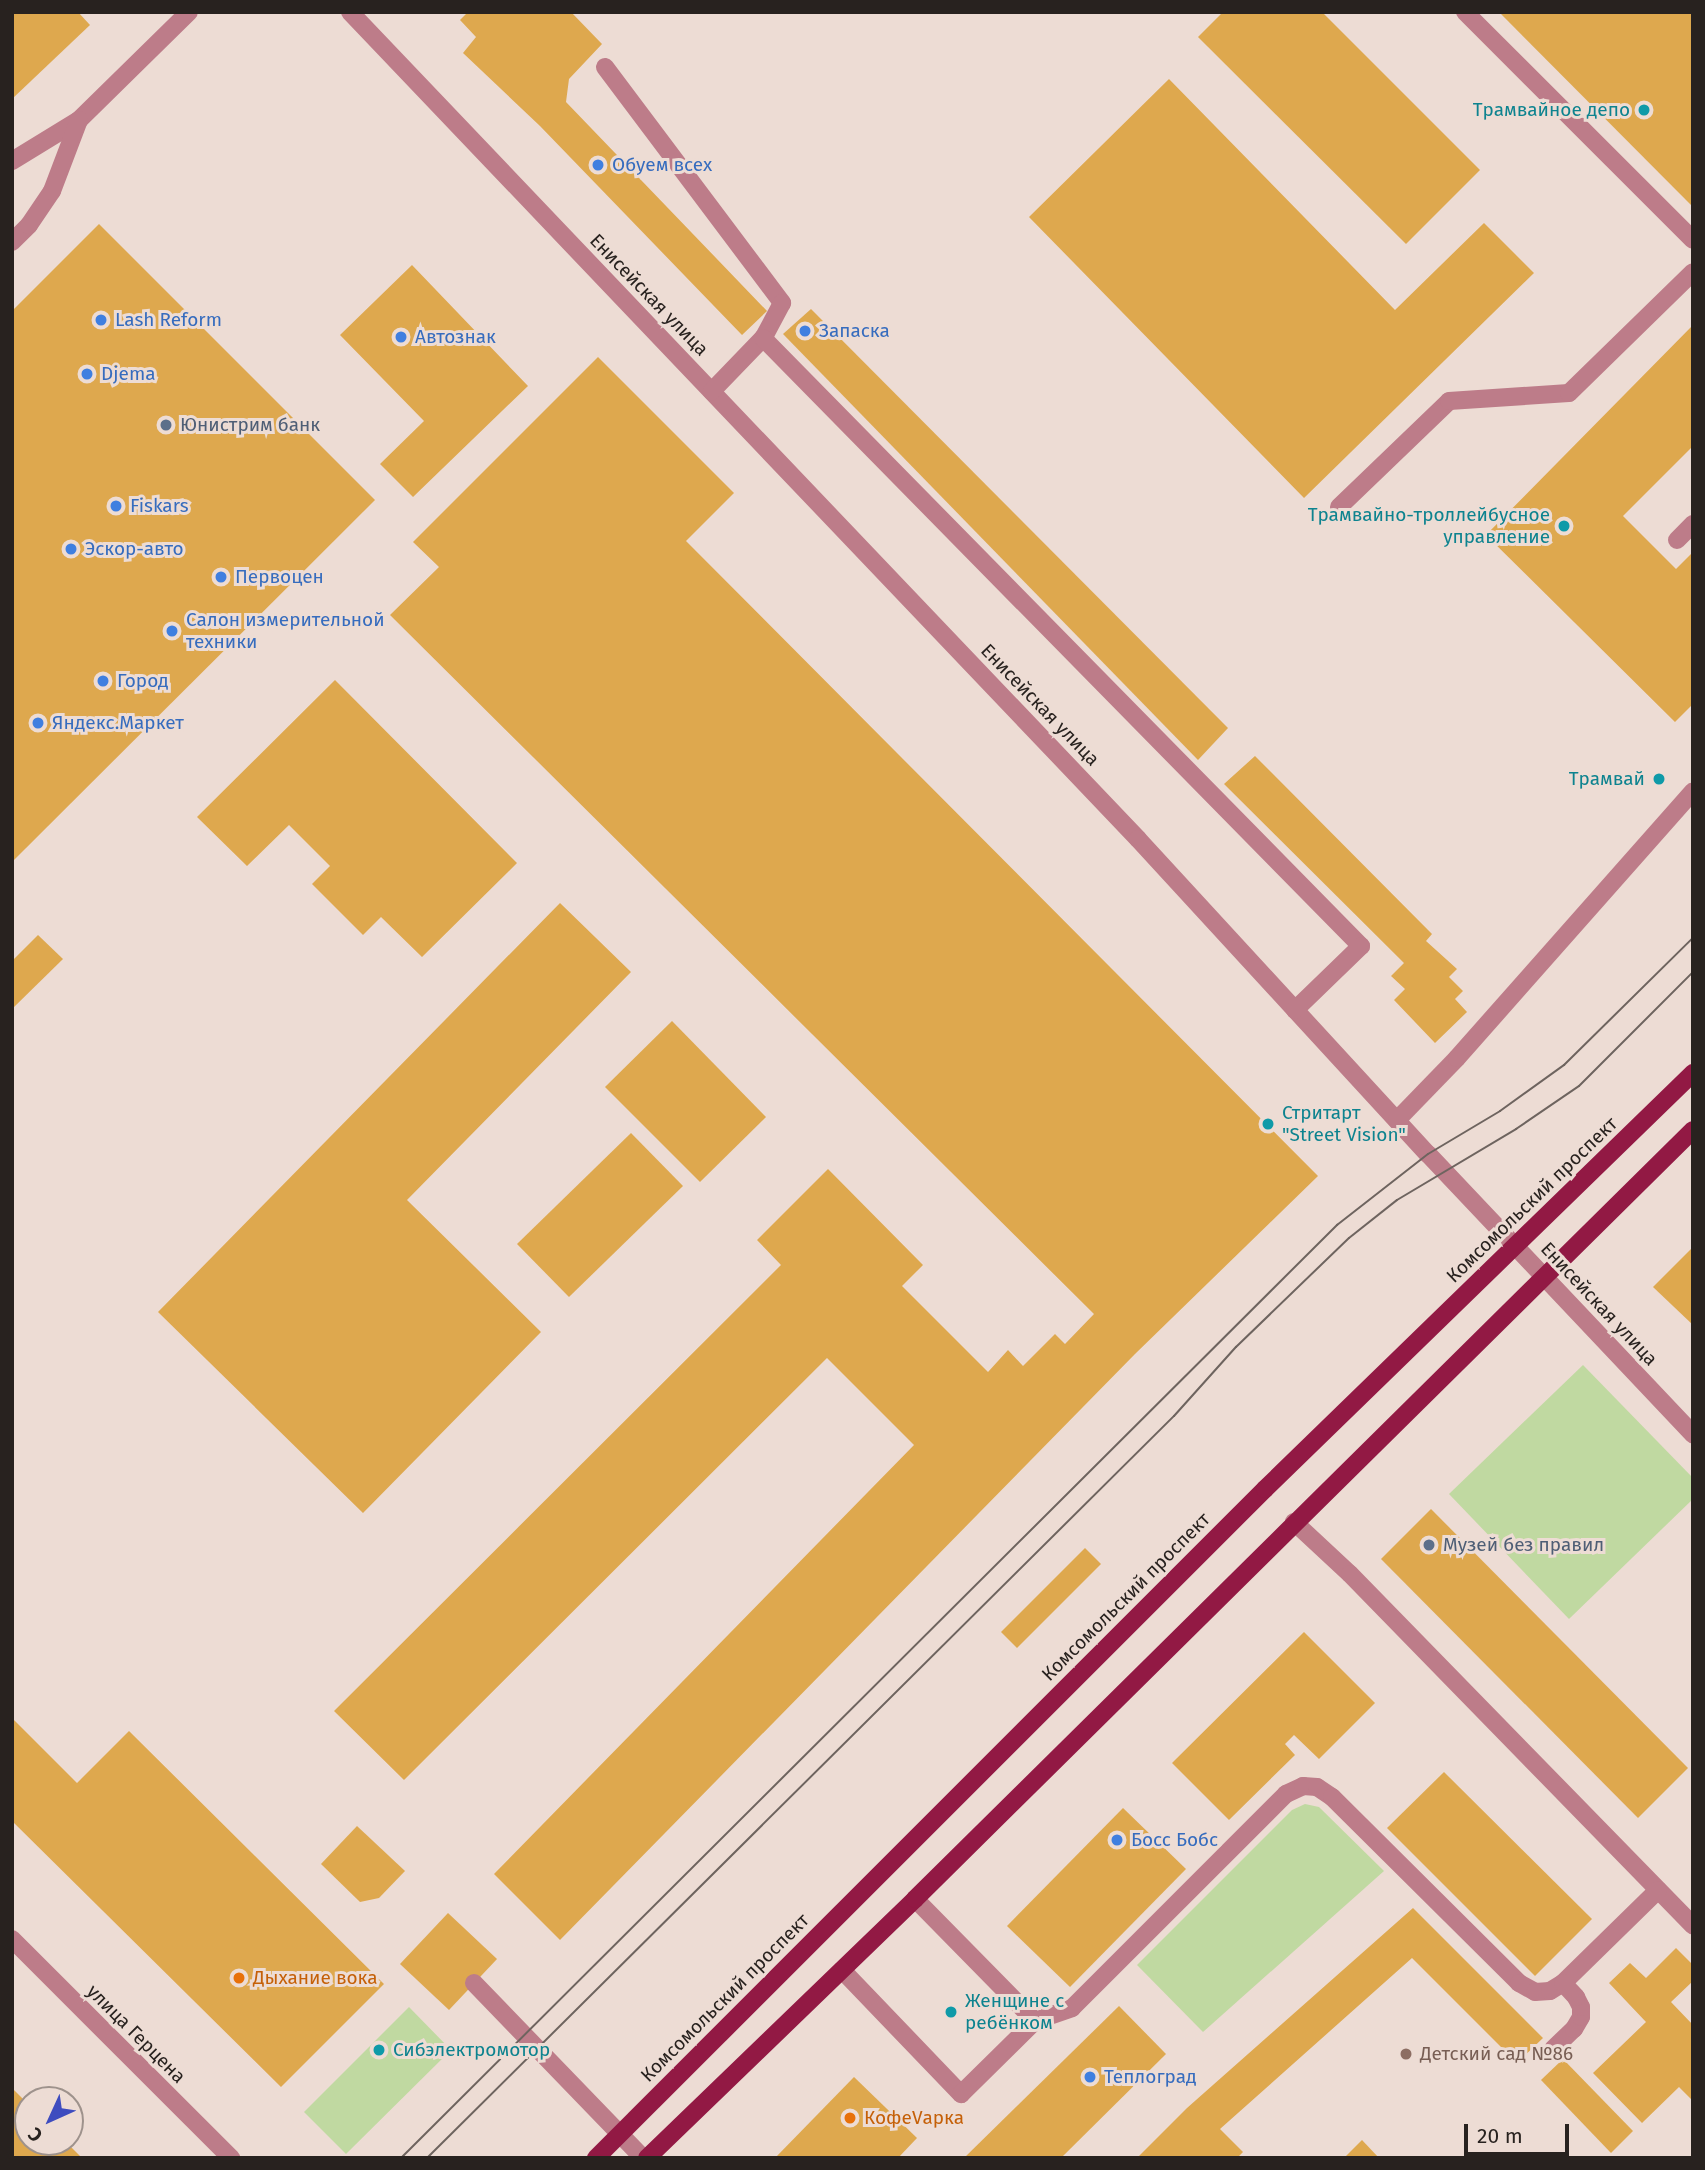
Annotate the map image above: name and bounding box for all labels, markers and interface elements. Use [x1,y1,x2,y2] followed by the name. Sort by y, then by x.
[1473,99,1630,121] place label: Трамвайное депо
[1636,102,1652,118] marker: Трамвайное депо
[612,154,712,176] place label: Обуем всех
[590,157,606,173] marker: Обуем всех
[585,229,713,361] street label: Енисейская улица
[115,309,222,331] place label: Lash Reform
[93,312,109,328] marker: Lash Reform
[819,320,890,342] place label: Запаска
[797,323,813,339] marker: Запаска
[415,326,496,348] place label: Автознак
[393,329,409,345] marker: Автознак
[101,363,156,385] place label: Djema
[79,366,95,382] marker: Djema
[180,414,320,436] place label: Юнистрим банк
[158,417,174,433] marker: Юнистрим банк
[130,495,189,517] place label: Fiskars
[108,498,124,514] marker: Fiskars
[1308,504,1550,548] place label: Трамвайно-троллейбусное управление
[1556,518,1572,534] marker: Трамвайно-троллейбусное управление
[85,538,184,560] place label: Эскор-авто
[63,541,79,557] marker: Эскор-авто
[235,566,324,588] place label: Первоцен
[213,569,229,585] marker: Первоцен
[186,609,385,653] place label: Салон измерительной техники
[164,623,180,639] marker: Салон измерительной техники
[976,639,1104,771] street label: Енисейская улица
[117,670,169,692] place label: Город
[95,673,111,689] marker: Город
[52,712,184,734] place label: Яндекс.Маркет
[30,715,46,731] marker: Яндекс.Маркет
[1569,768,1645,790] place label: Трамвай
[1651,771,1667,787] marker: Трамвай
[1282,1102,1406,1146] place label: Стритарт "Street Vision"
[1442,1112,1622,1288] street label: Комсомольский проспект
[1260,1116,1276,1132] marker: Стритарт "Street Vision"
[1536,1238,1662,1370] street label: Енисейская улица
[1037,1508,1215,1686] street label: Комсомольский проспект
[1443,1534,1604,1556] place label: Музей без правил
[1421,1537,1437,1553] marker: Музей без правил
[1131,1829,1218,1851] place label: Босс Бобс
[1109,1832,1125,1848] marker: Босс Бобс
[636,1909,814,2087] street label: Комсомольский проспект
[253,1967,378,1989] place label: Дыхание вока
[231,1970,247,1986] marker: Дыхание вока
[82,1980,190,2088] street label: улица Герцена
[965,1990,1064,2034] place label: Женщине с ребёнком
[943,2004,959,2020] marker: Женщине с ребёнком
[393,2039,550,2061] place label: Сибэлектромотор
[371,2042,387,2058] marker: Сибэлектромотор
[1420,2043,1573,2065] place label: Детский сад №86
[1398,2046,1414,2062] marker: Детский сад №86
[1104,2066,1197,2088] place label: Теплоград
[1082,2069,1098,2085] marker: Теплоград
[14,2086,84,2156] north arrow
[864,2107,964,2129] place label: КофеVарка
[842,2110,858,2126] marker: КофеVарка
[1467,2110,1572,2154] scale bar
[23,2123,47,2147] text: С
[1477,2123,1523,2149] text: 20 m

